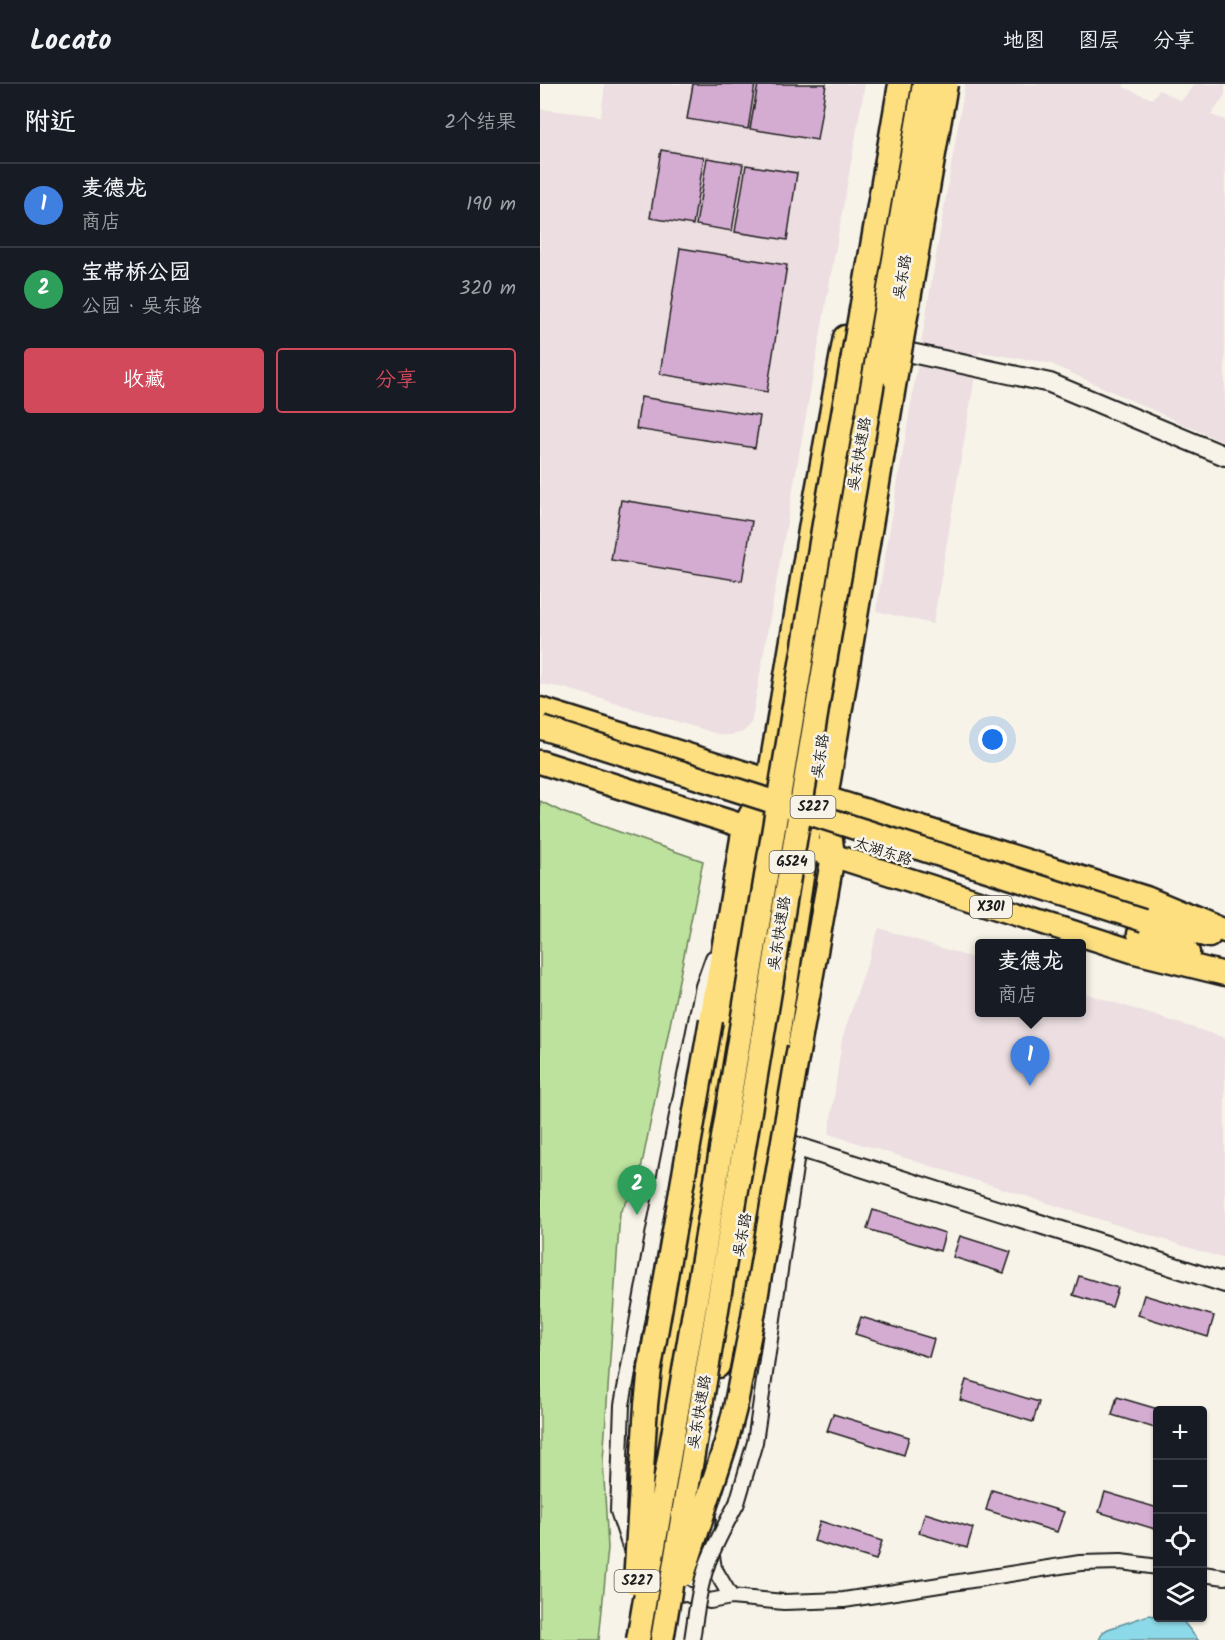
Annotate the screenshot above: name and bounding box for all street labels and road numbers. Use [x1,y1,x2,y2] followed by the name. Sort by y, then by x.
[887,253,919,301] street label: 吴东路
[842,415,878,493] street label: 吴东快速路
[806,732,836,780] street label: 吴东路
[790,796,836,818] road number: S227
[851,831,915,873] street label: 太湖东路
[770,851,814,873] road number: G524
[762,894,798,972] street label: 吴东快速路
[970,896,1012,918] road number: X301
[727,1211,759,1259] street label: 吴东路
[682,1373,718,1451] street label: 吴东快速路
[614,1570,660,1592] road number: S227

